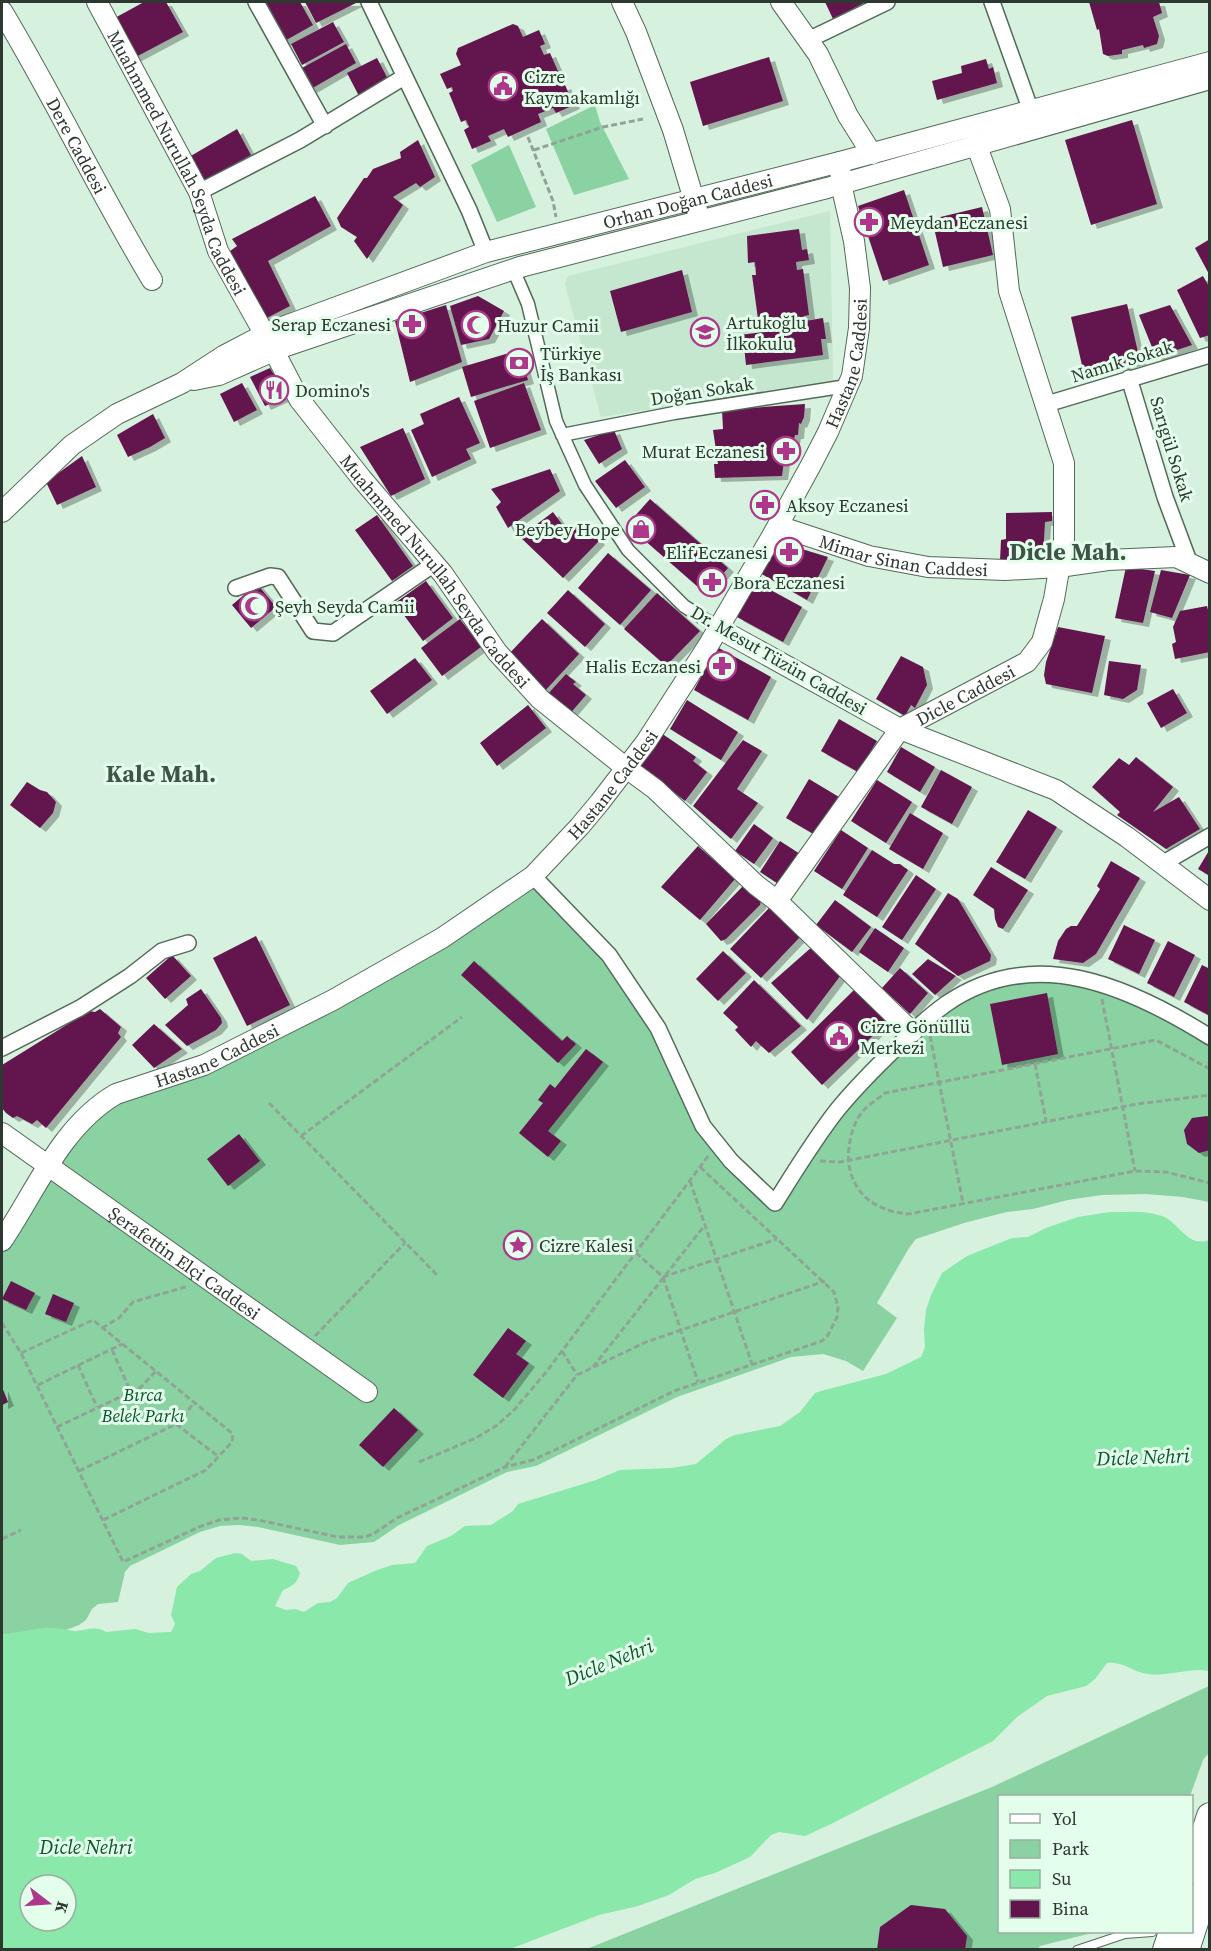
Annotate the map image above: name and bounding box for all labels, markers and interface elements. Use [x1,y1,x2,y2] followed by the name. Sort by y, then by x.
[102,26,253,300] street label: Muahmmed Nurullah Seyda Caddesi
[524,64,640,110] place label: Cizre Kaymakamlığı
[487,70,519,102] public building icon: Cizre Kaymakamlığı
[41,93,113,198] street label: Dere Caddesi
[600,167,775,234] street label: Orhan Doğan Caddesi
[853,206,885,238] pharmacy icon: Meydan Eczanesi
[890,210,1028,235] place label: Meydan Eczanesi
[819,298,872,432] street label: Hastane Caddesi
[396,308,428,340] pharmacy icon: Serap Eczanesi
[460,309,492,341] mosque icon: Huzur Camii
[726,310,806,356] place label: Artukoğlu İlkokulu
[272,312,391,337] place label: Serap Eczanesi
[497,313,599,338] place label: Huzur Camii
[689,316,721,348] school or university icon: Artukoğlu İlkokulu
[1068,334,1176,388] street label: Namık Sokak
[540,341,622,387] place label: Türkiye İş Bankası
[503,347,535,379] bank icon: Türkiye İş Bankası
[649,371,755,411] street label: Doğan Sokak
[258,374,290,406] restaurant icon: Domino's
[295,378,370,403] place label: Domino's
[1144,394,1200,505] street label: Sarıgül Sokak
[770,435,802,467] pharmacy icon: Murat Eczanesi
[642,439,765,464] place label: Murat Eczanesi
[335,449,536,693] street label: Muahmmed Nurullah Seyda Caddesi
[749,489,781,521] pharmacy icon: Aksoy Eczanesi
[786,493,909,518] place label: Aksoy Eczanesi
[625,513,657,545] shop icon: Beybey Hope
[515,517,620,542] place label: Beybey Hope
[816,528,989,582] street label: Mimar Sinan Caddesi
[1009,535,1127,568] district label: Dicle Mah.
[773,536,805,568] pharmacy icon: Elif Eczanesi
[666,540,768,565] place label: Elif Eczanesi
[696,566,728,598] pharmacy icon: Bora Eczanesi
[733,570,845,595] place label: Bora Eczanesi
[238,590,270,622] mosque icon: Şeyh Seyda Camii
[275,594,415,619] place label: Şeyh Seyda Camii
[686,599,872,721] street label: Dr. Mesut Tüzün Caddesi
[706,650,738,682] pharmacy icon: Halis Eczanesi
[585,654,701,679] place label: Halis Eczanesi
[911,658,1019,731] street label: Dicle Caddesi
[561,725,663,845] street label: Hastane Caddesi
[106,757,216,790] district label: Kale Mah.
[860,1014,970,1060] place label: Cizre Gönüllü Merkezi
[151,1017,283,1093] street label: Hastane Caddesi
[823,1020,855,1052] public building icon: Cizre Gönüllü Merkezi
[104,1200,266,1325] street label: Şerafettin Elçi Caddesi
[502,1229,534,1261] place icon: Cizre Kalesi
[539,1233,633,1258] place label: Cizre Kalesi
[101,1382,185,1428] park label: Bırca Belek Parkı
[1095,1441,1190,1473] water label: Dicle Nehri
[560,1632,658,1693] water label: Dicle Nehri
[998,1795,1193,1933] legend
[1052,1806,1077,1831] text: Yol
[38,1833,133,1861] water label: Dicle Nehri
[1052,1836,1089,1861] text: Park
[1052,1866,1072,1891] text: Su
[18,1873,78,1933] north arrow
[1052,1896,1090,1921] text: Bina
[50,1899,74,1917] text: K

